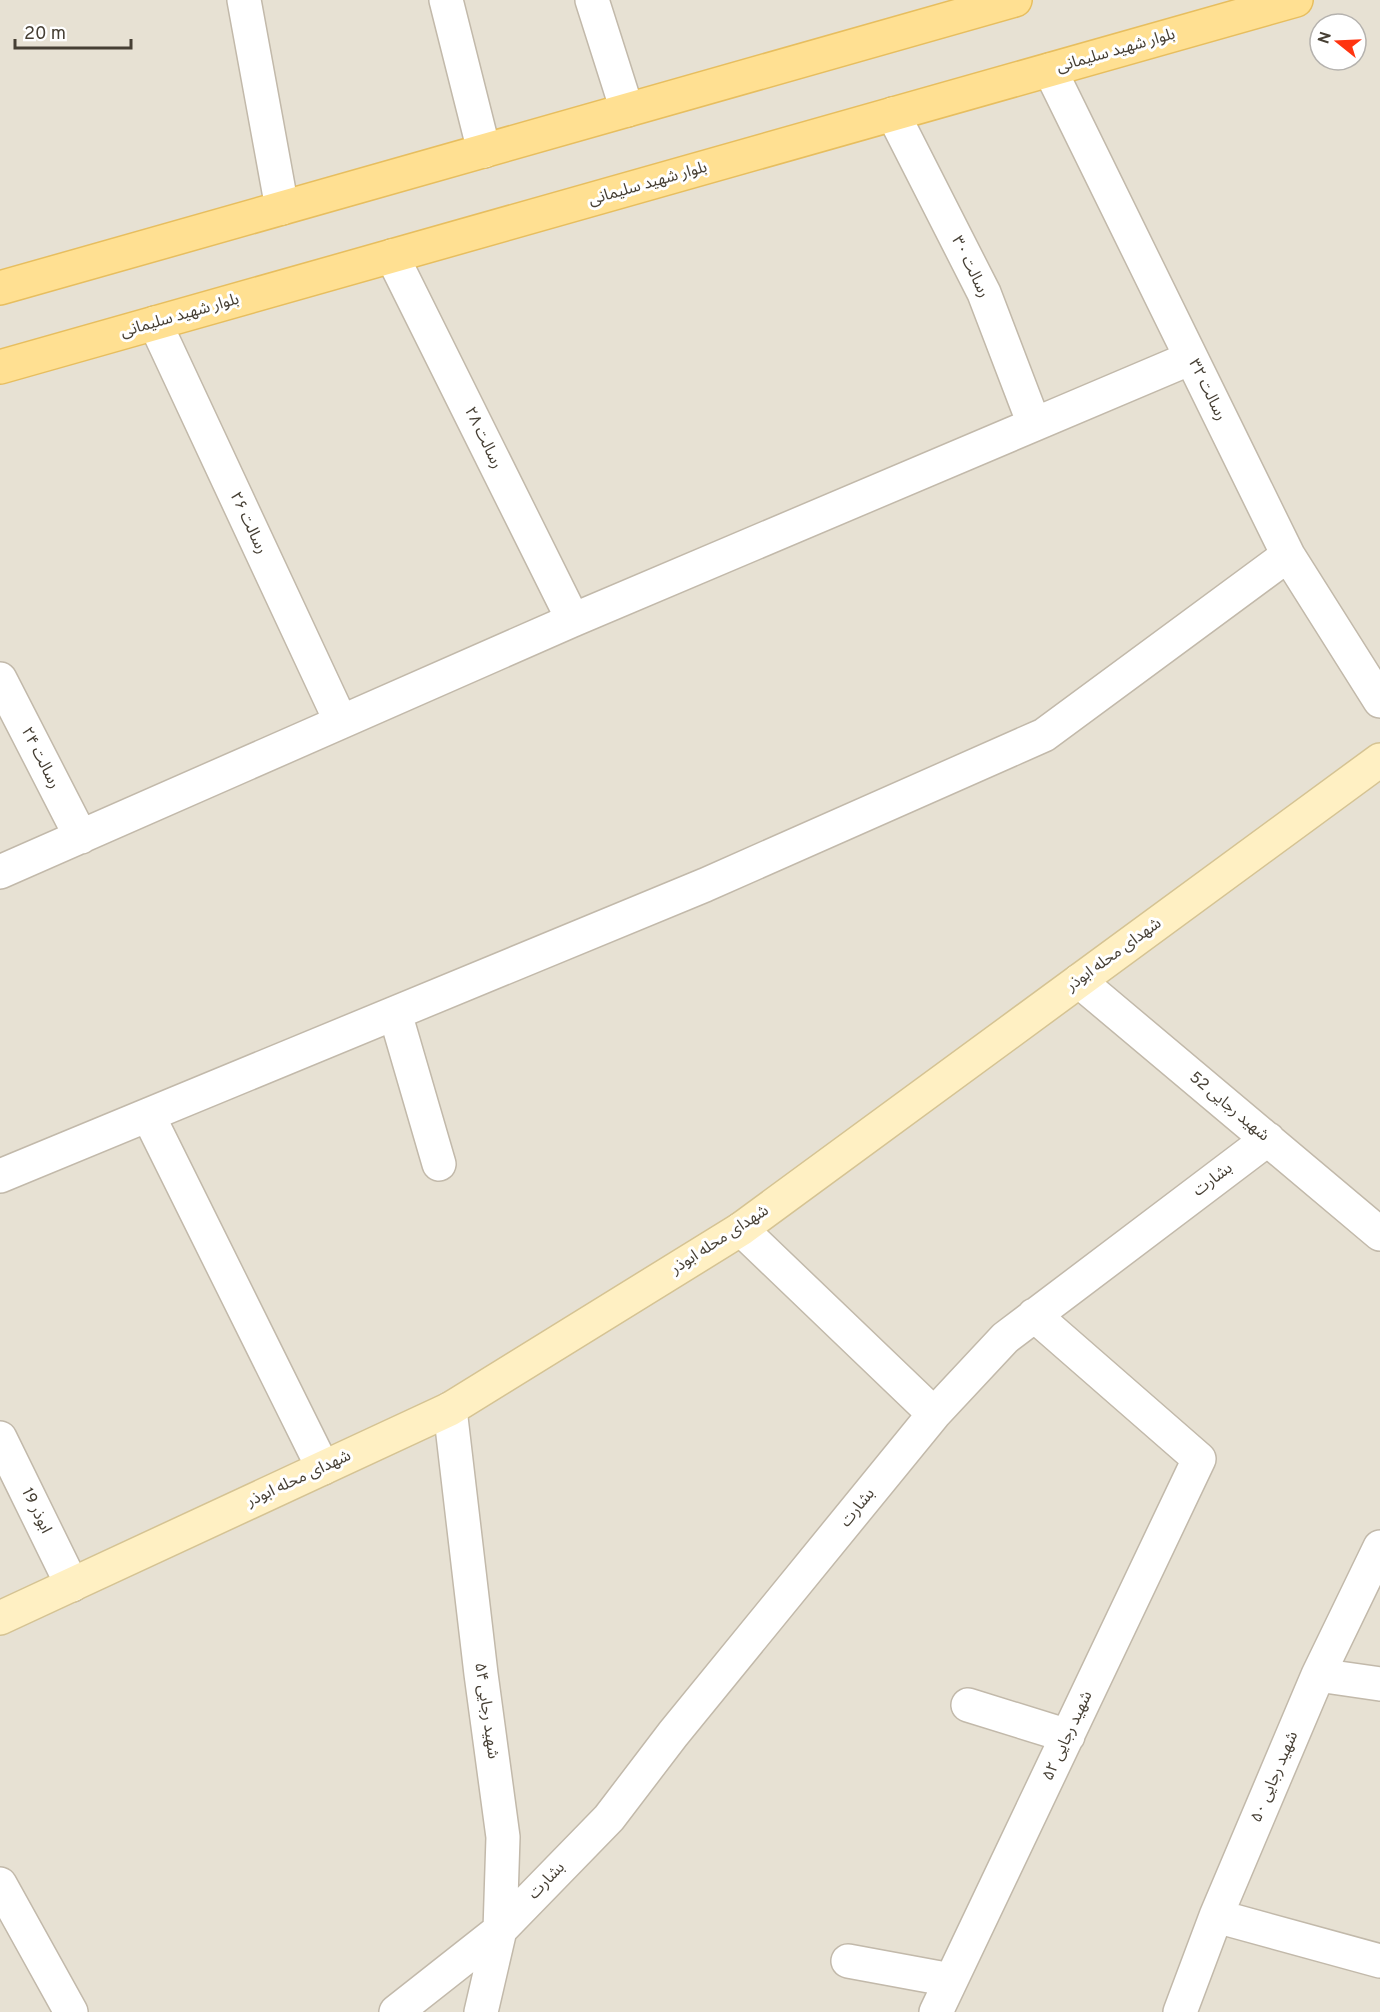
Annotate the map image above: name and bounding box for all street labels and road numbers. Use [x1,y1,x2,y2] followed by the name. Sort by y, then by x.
[1054,25,1178,77] street label: بلوار شهید سلیمانی
[586,158,710,210] street label: بلوار شهید سلیمانی
[946,233,994,301] street label: رسالت ۳۰
[118,290,242,342] street label: بلوار شهید سلیمانی
[1183,356,1231,424] street label: رسالت ۳۲
[459,404,507,472] street label: رسالت ۲۸
[225,489,271,557] street label: رسالت ۲۶
[16,724,64,792] street label: رسالت ۲۴
[1062,914,1166,997] street label: شهدای محله ابوذر
[1185,1068,1273,1146] street label: شهید رجایی 52
[1189,1159,1237,1201] street label: بشارت
[666,1201,773,1280] street label: شهدای محله ابوذر
[243,1446,354,1512] street label: شهدای محله ابوذر
[836,1484,880,1532] street label: بشارت
[16,1485,56,1537] street label: ابوذر 19
[469,1662,503,1760] street label: شهید رجایی ۵۴
[1038,1688,1098,1784] street label: شهید رجایی ۵۲
[1247,1729,1303,1825] street label: شهید رجایی ۵۰
[524,1858,570,1904] street label: بشارت

